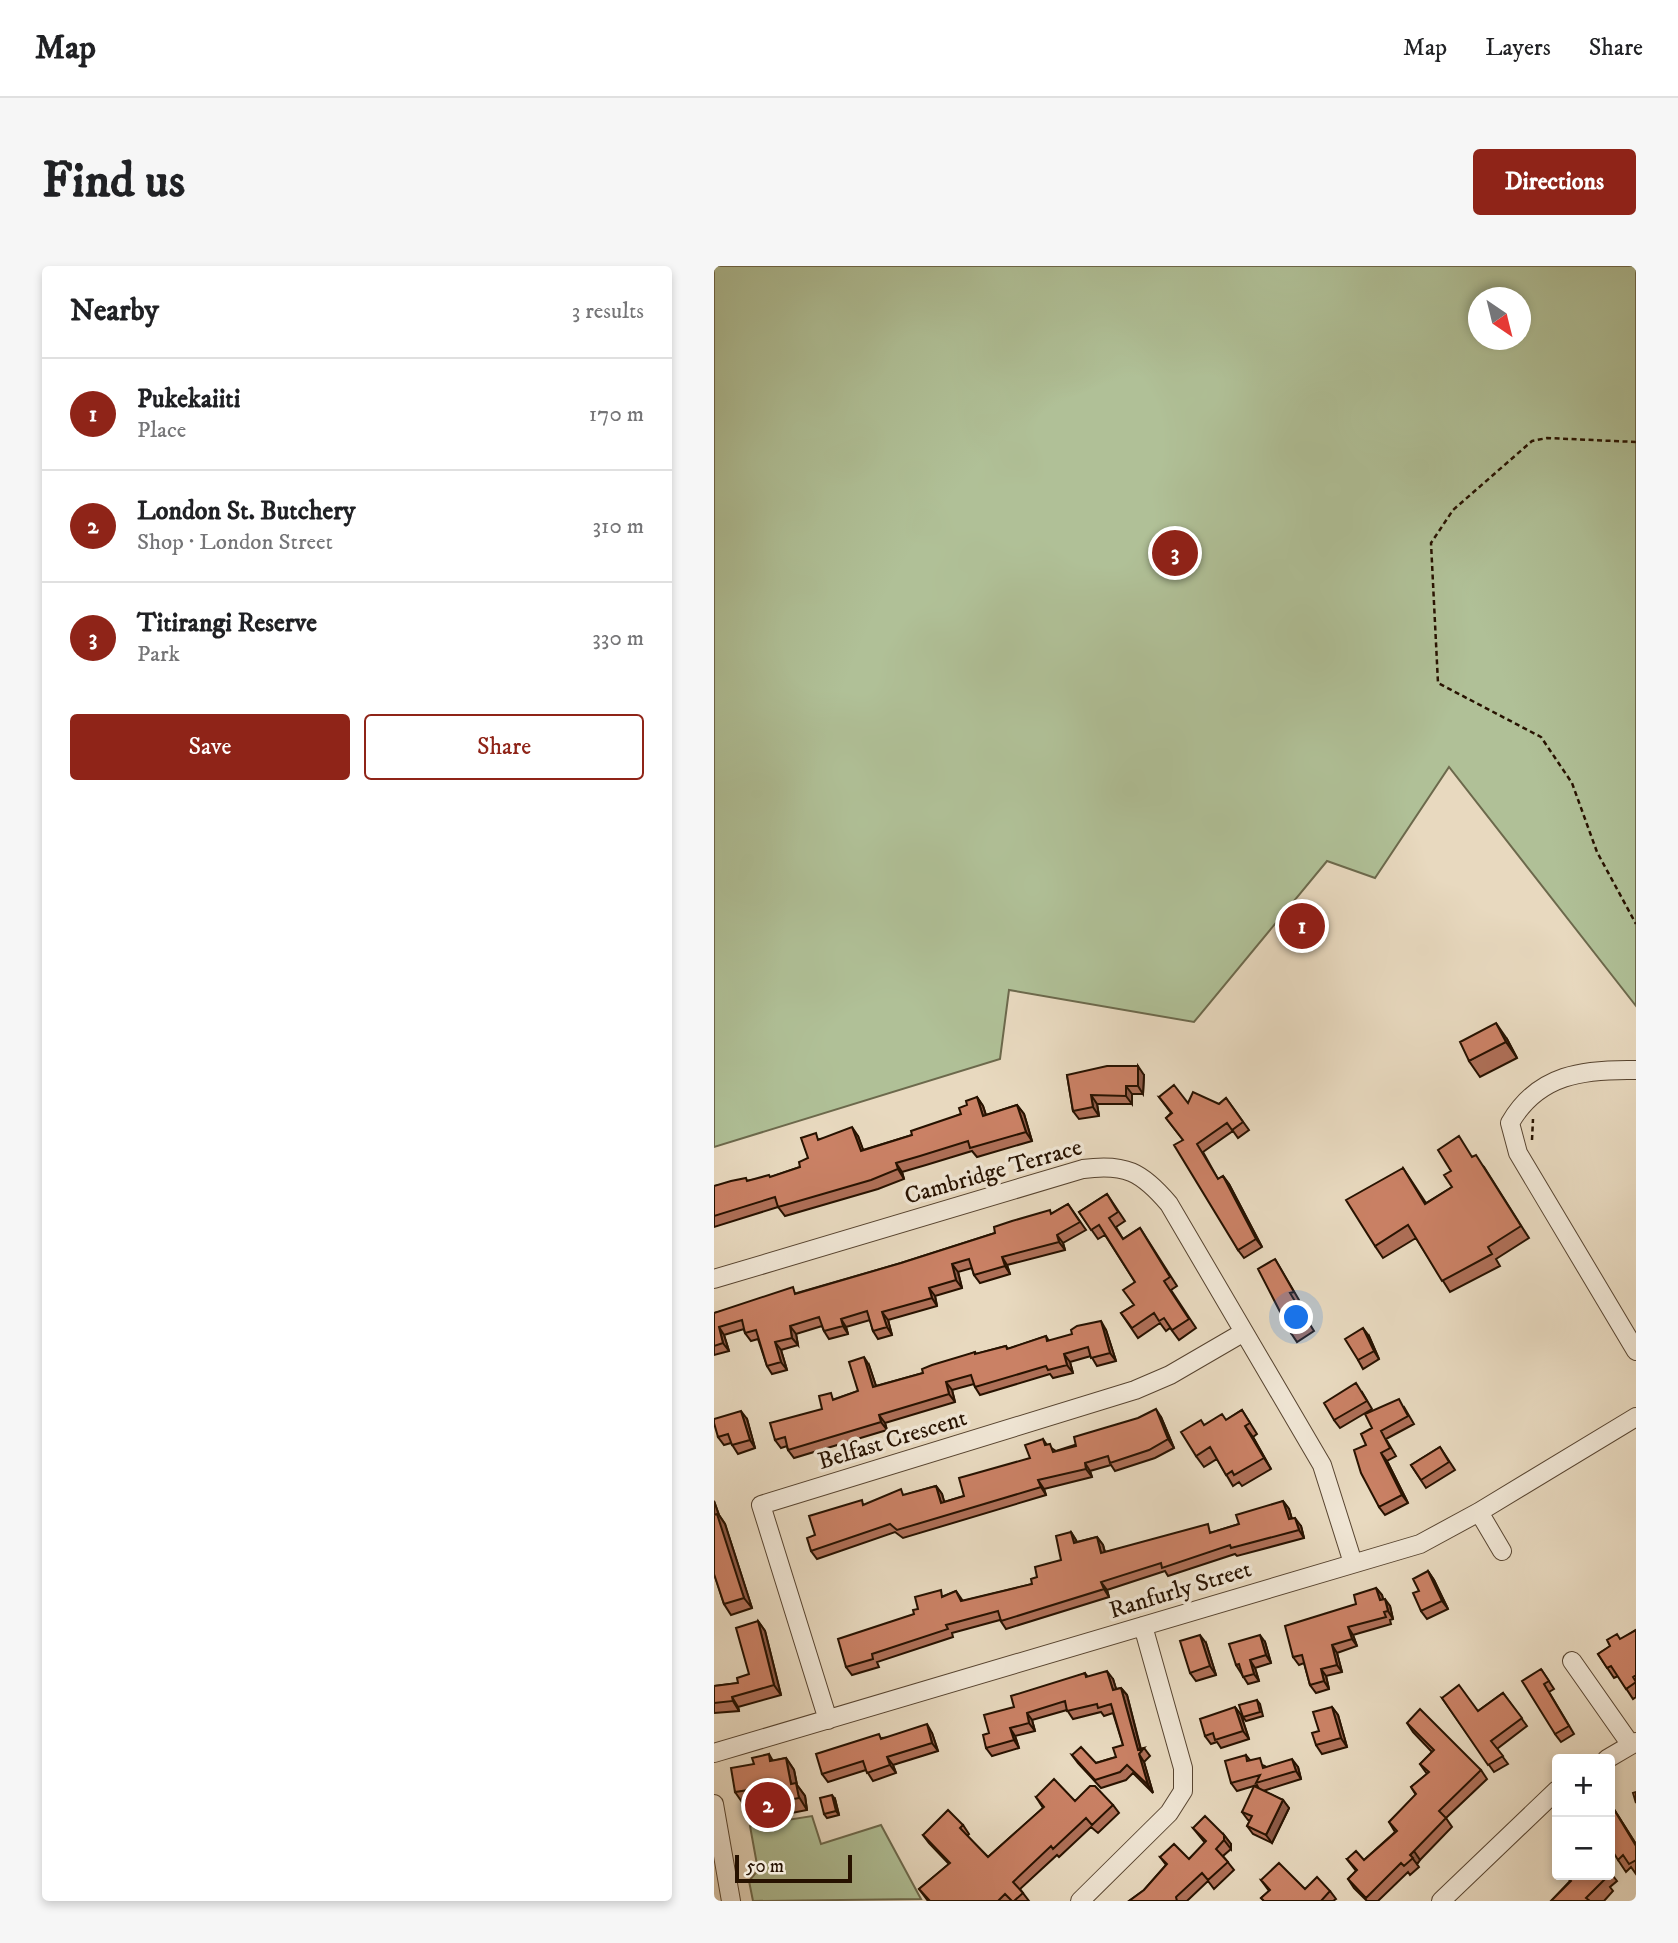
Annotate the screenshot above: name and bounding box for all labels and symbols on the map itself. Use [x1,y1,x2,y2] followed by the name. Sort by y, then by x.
[1468,287,1531,350] north arrow
[1152,527,1198,579] pin: 3
[1279,900,1325,952] pin: 1
[901,1132,1085,1212] street label: Cambridge Terrace
[1279,1300,1313,1334] your location
[814,1403,971,1477] street label: Belfast Crescent
[1106,1554,1255,1626] street label: Ranfurly Street
[745,1779,791,1831] pin: 2
[735,1852,852,1884] scale bar

